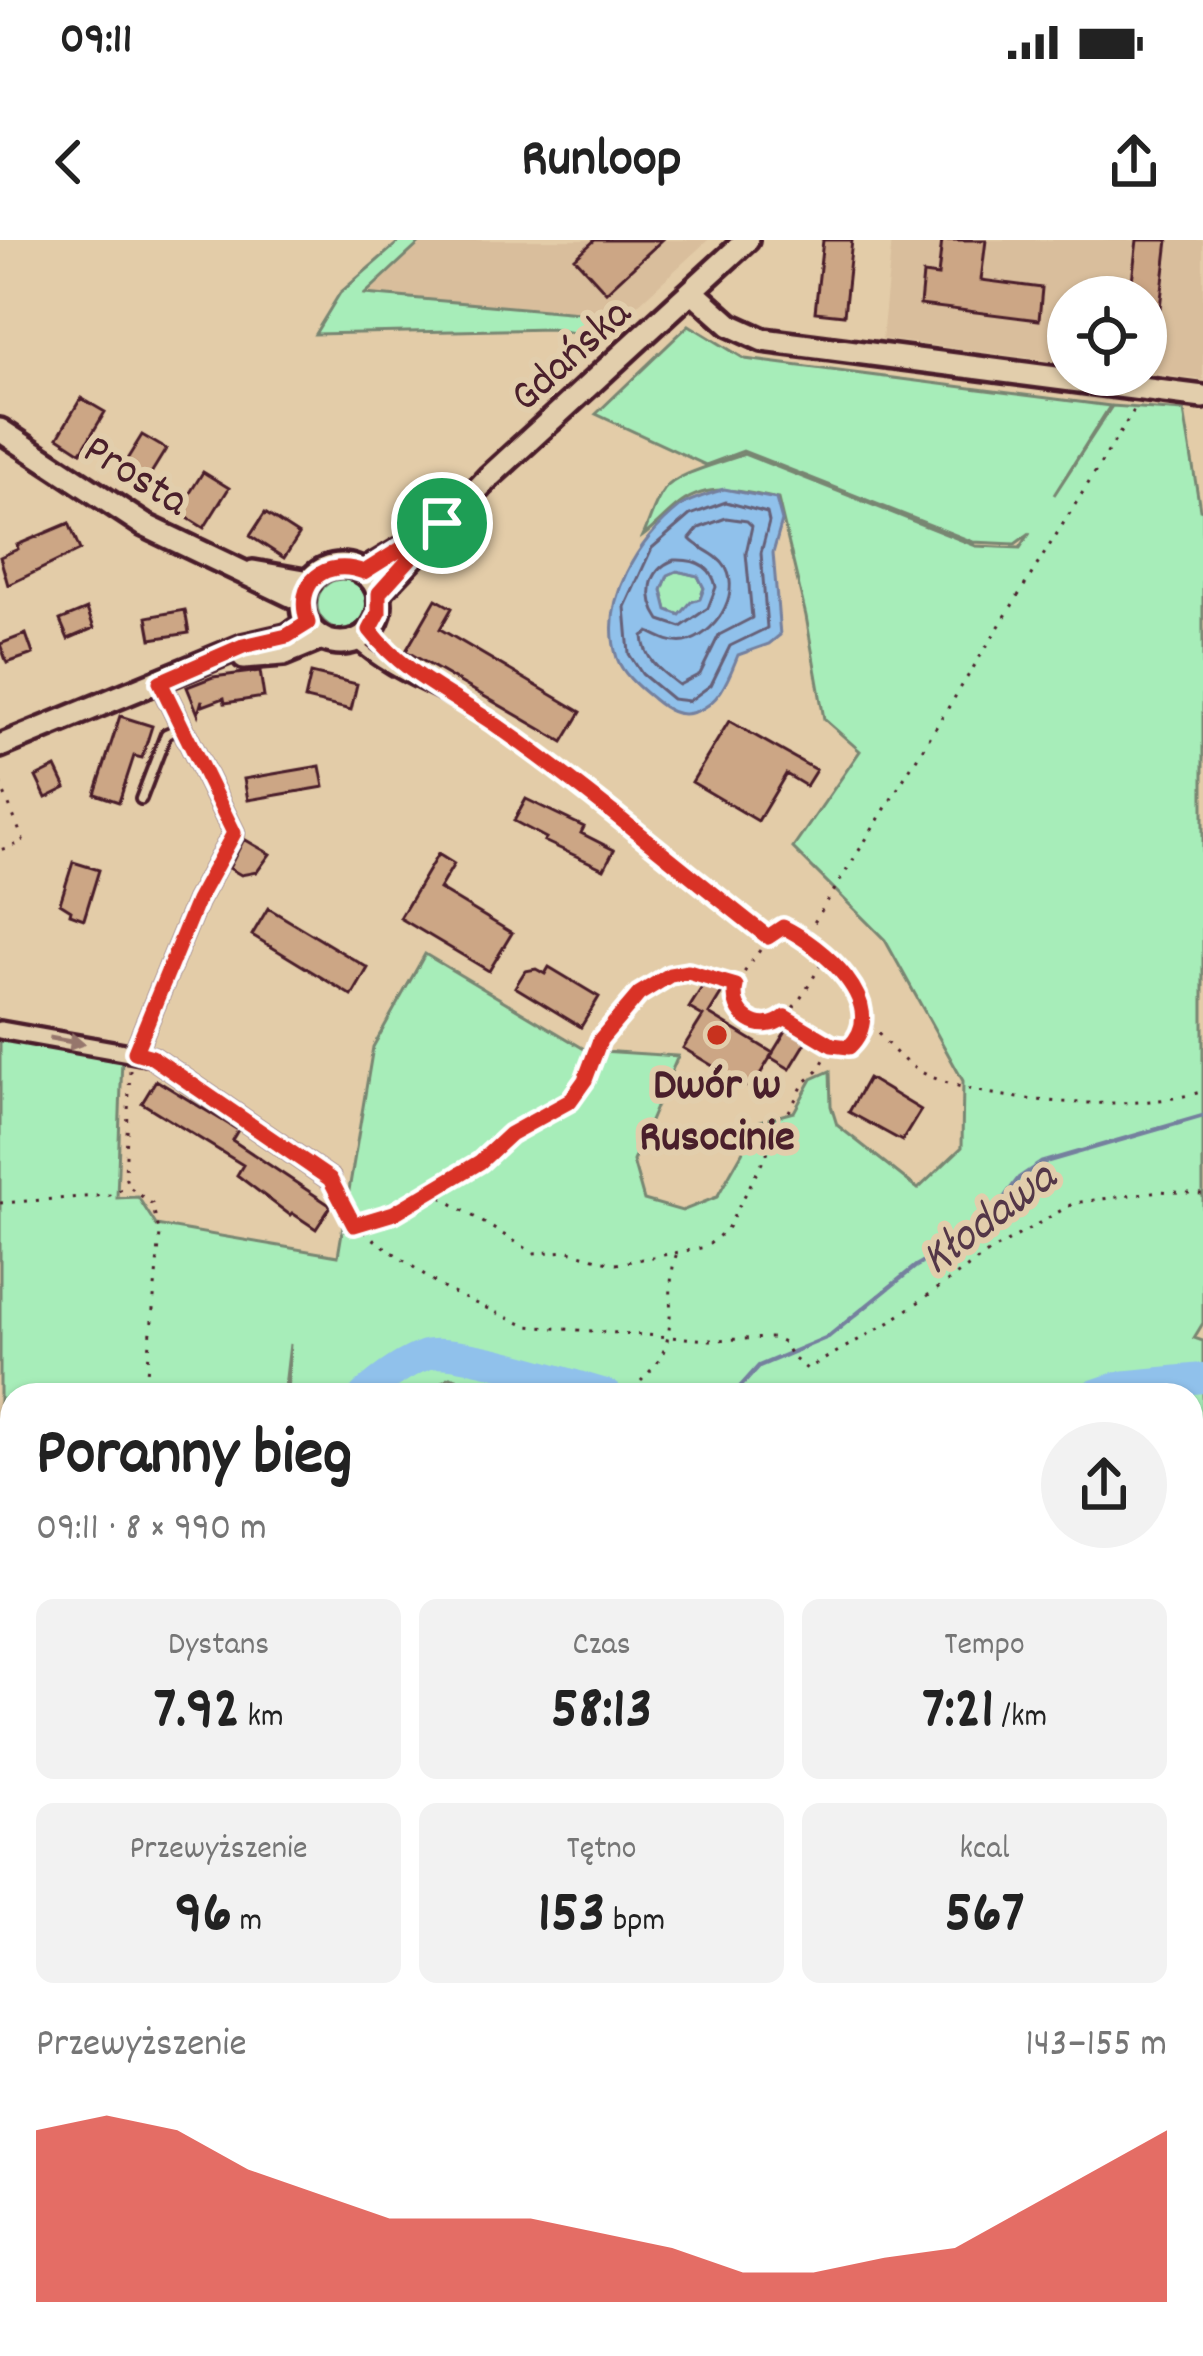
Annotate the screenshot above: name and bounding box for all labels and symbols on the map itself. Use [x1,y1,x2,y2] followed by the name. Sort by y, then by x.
[498,285,648,429] street label: Gdańska
[69,421,200,536] street label: Prosta
[391,472,493,574] pin
[704,1022,730,1048] marker: Dwór w Rusocinie
[49,1033,87,1051] one-way arrow
[639,1056,795,1172] place label: Dwór w Rusocinie
[908,1146,1075,1295] water label: Kłodawa

